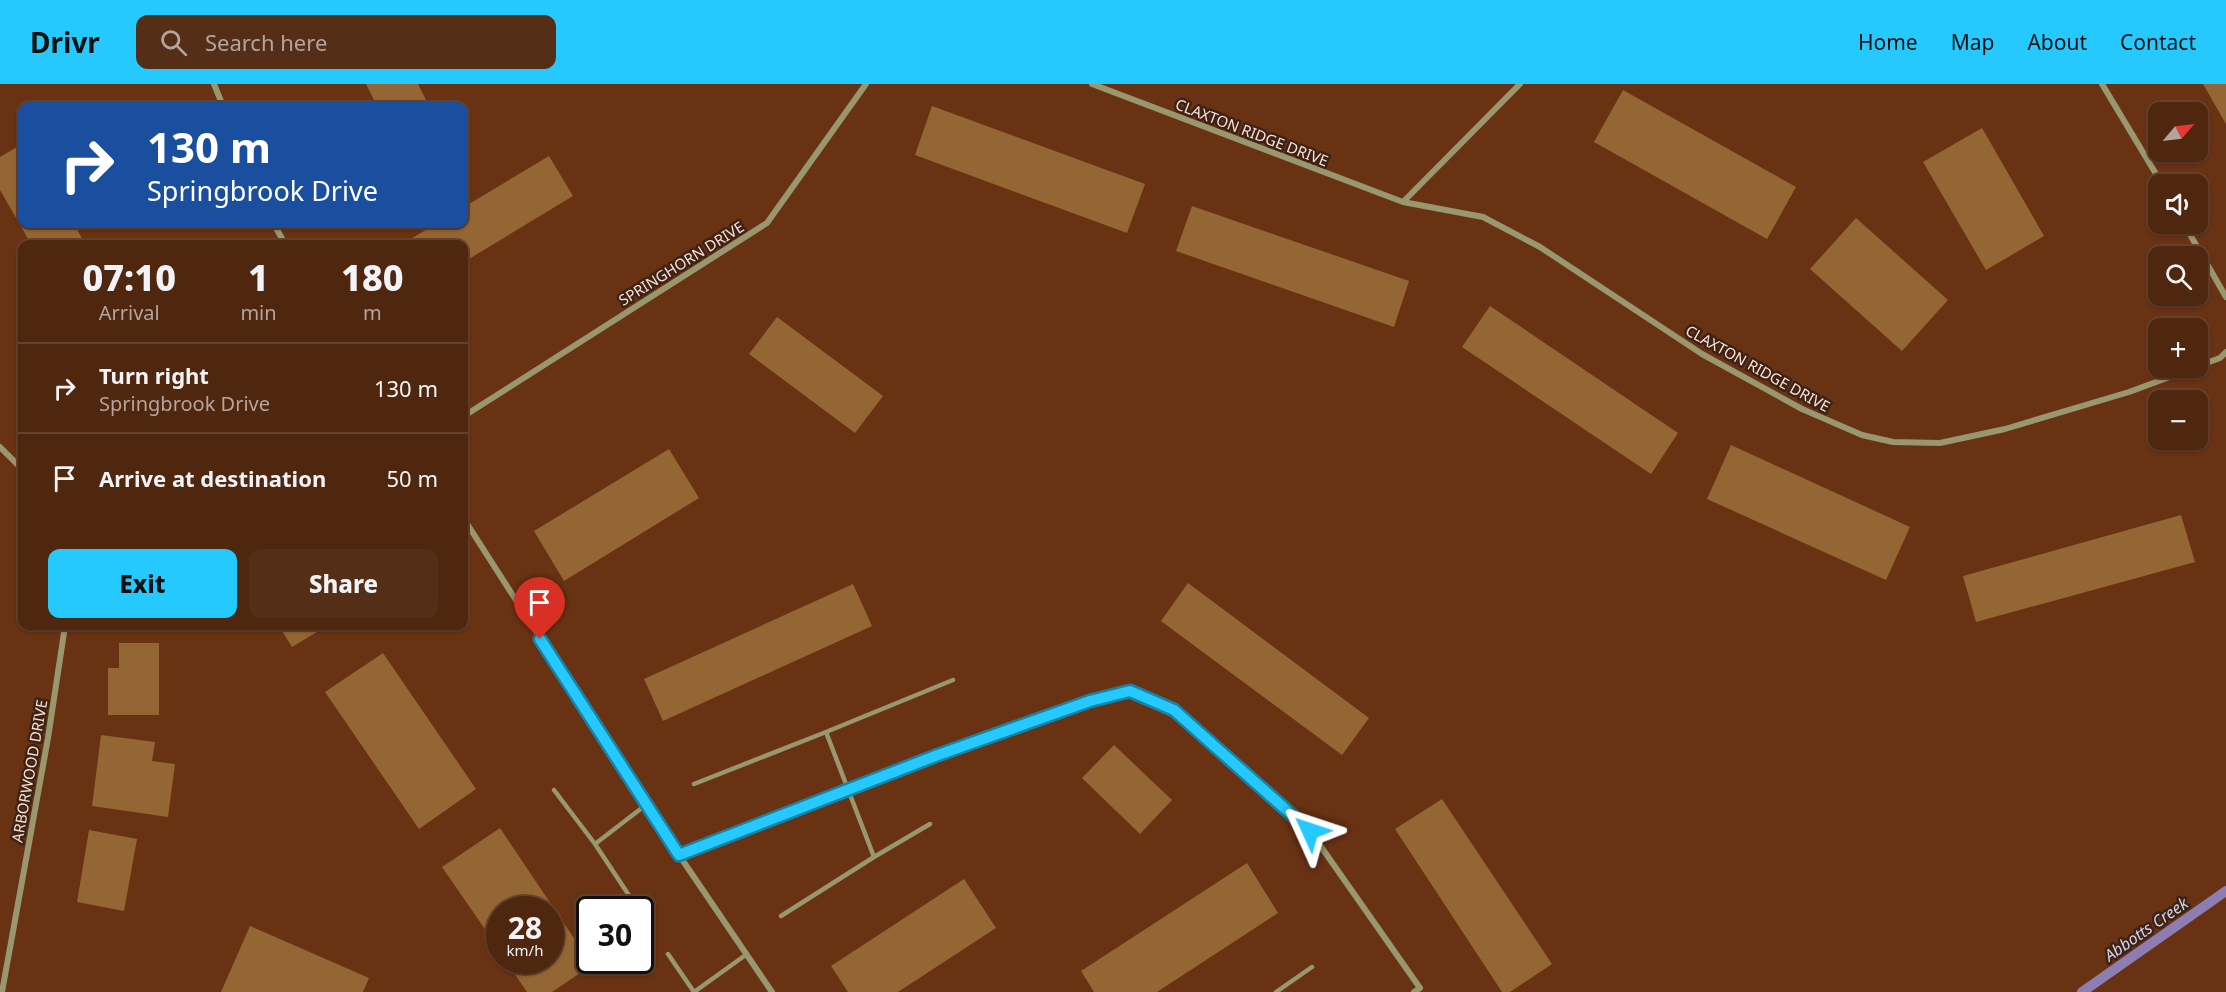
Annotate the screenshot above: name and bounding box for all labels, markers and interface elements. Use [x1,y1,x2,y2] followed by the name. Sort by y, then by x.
[136,15,556,69] search box
[30,23,100,61] text: Drivr
[157,26,190,59] icon: search
[205,27,327,57] text: Search here
[1858,28,1918,56] text: Home
[1951,28,1994,56] text: Map
[2027,28,2087,56] text: About
[2120,28,2196,56] text: Contact
[1173,94,1331,170] street label: CLAXTON RIDGE DRIVE
[2148,102,2208,162] north arrow
[2148,102,2208,450] map controls
[147,118,271,175] text: 130 m
[48,126,126,204] icon: right
[147,172,378,209] text: Springbrook Drive
[2148,174,2208,234] button: sound
[615,216,747,310] street label: SPRINGHORN DRIVE
[2148,246,2208,306] button: search
[82,253,176,302] text: 07:10
[248,253,269,302] text: 1
[341,253,404,302] text: 180
[99,299,160,326] text: Arrival
[240,299,277,326] text: min
[363,299,382,326] text: m
[2148,318,2208,378] button: +
[1682,320,1834,416] street label: CLAXTON RIDGE DRIVE
[99,360,209,390] text: Turn right
[48,372,81,405] icon: right
[374,373,438,403] text: 130 m
[99,390,270,417] text: Springbrook Drive
[2148,390,2208,450] button: −
[48,462,81,495] icon: arrive
[99,463,326,493] text: Arrive at destination
[387,463,438,493] text: 50 m
[48,549,237,618] button: Exit
[249,549,438,618] button: Share
[514,577,565,639] pin
[523,586,556,619] icon: arrive
[7,698,51,844] street label: ARBORWOOD DRIVE
[1278,799,1342,863] position arrow
[2099,891,2193,967] water label: Abbotts Creek
[576,896,654,974] speed limit sign: 30
[508,907,542,948] text: 28
[507,940,543,960] text: km/h

